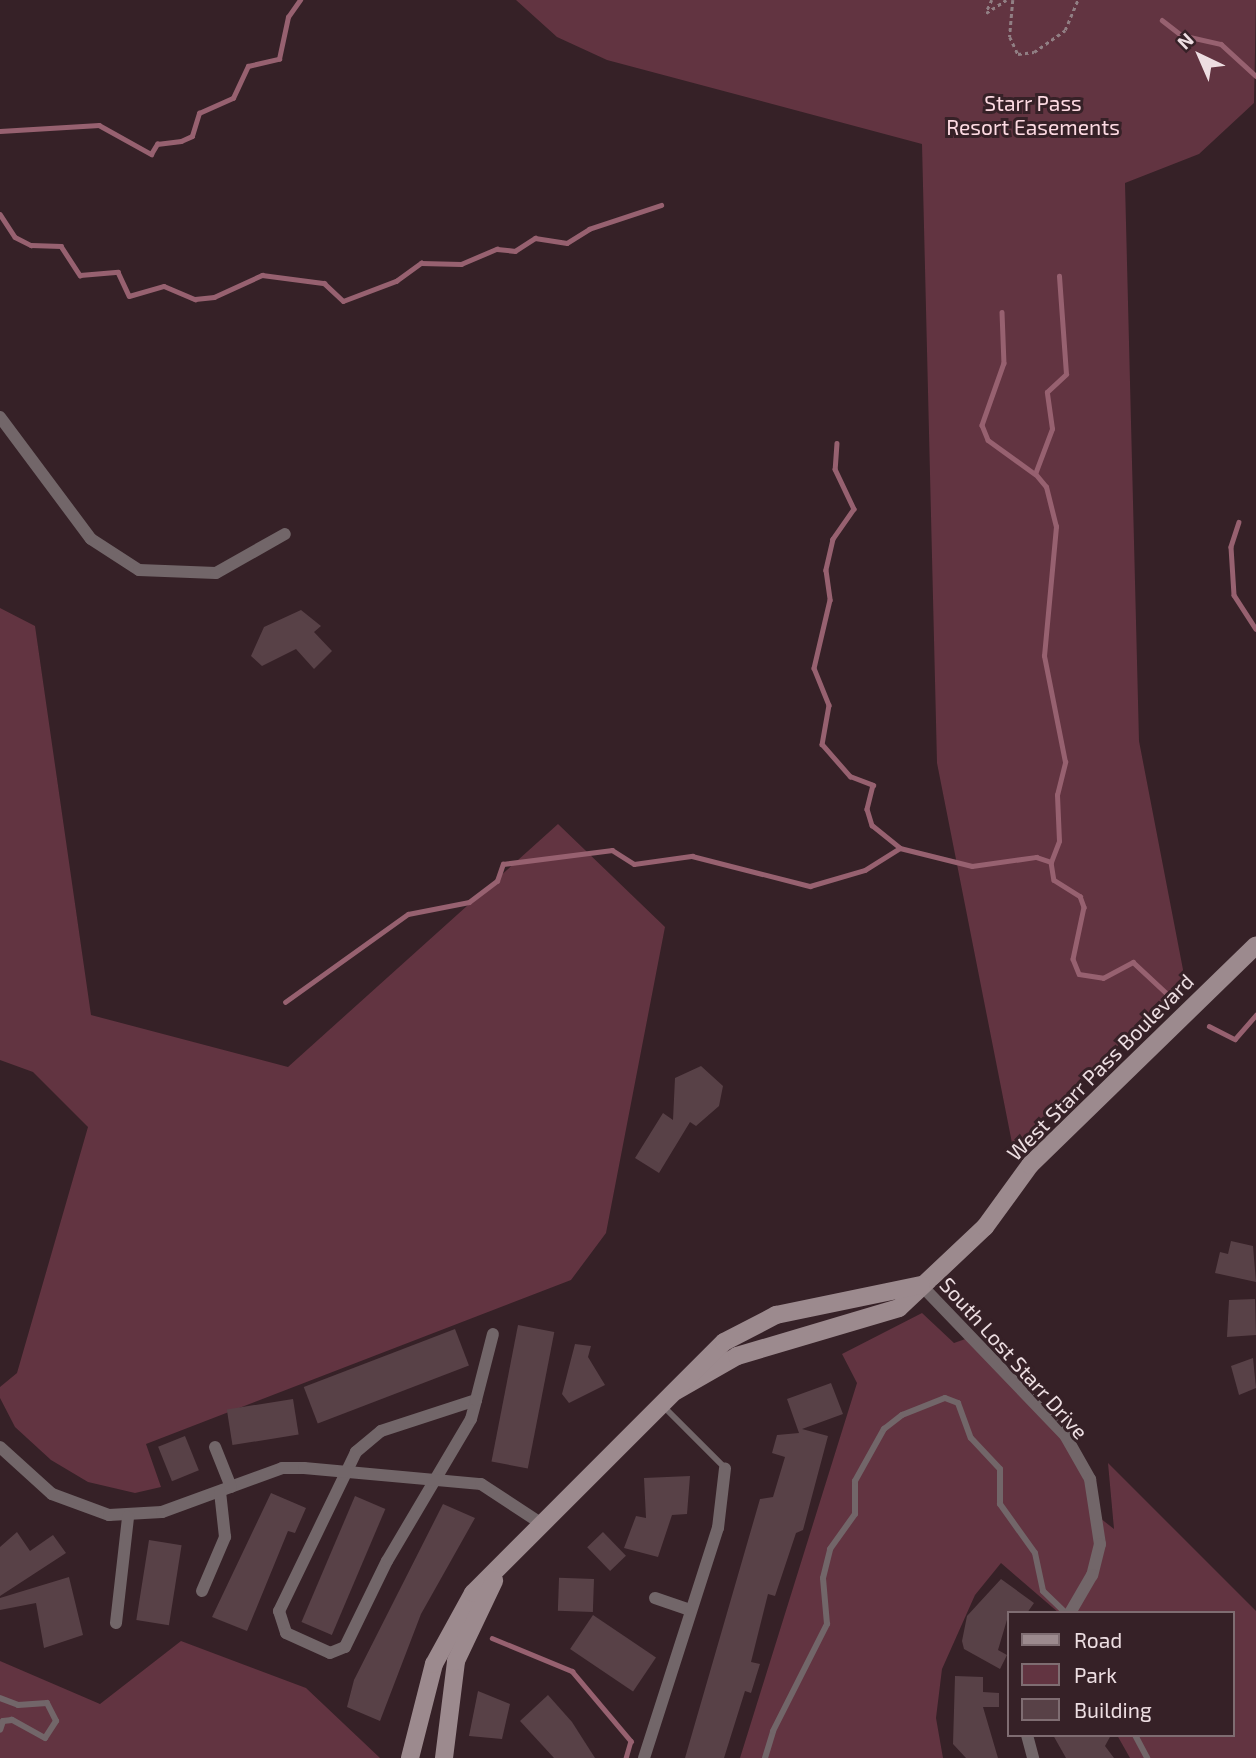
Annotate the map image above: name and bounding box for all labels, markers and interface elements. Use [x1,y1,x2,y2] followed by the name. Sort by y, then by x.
[1165,21,1235,91] north arrow
[1172,27,1198,54] text: N
[946,90,1120,140] park label: Starr Pass Resort Easements
[1001,968,1199,1166] street label: West Starr Pass Boulevard
[935,1272,1093,1444] street label: South Lost Starr Drive
[1007,1611,1235,1737] legend
[1074,1627,1122,1652] text: Road
[1074,1662,1117,1687] text: Park
[1074,1697,1152,1722] text: Building

